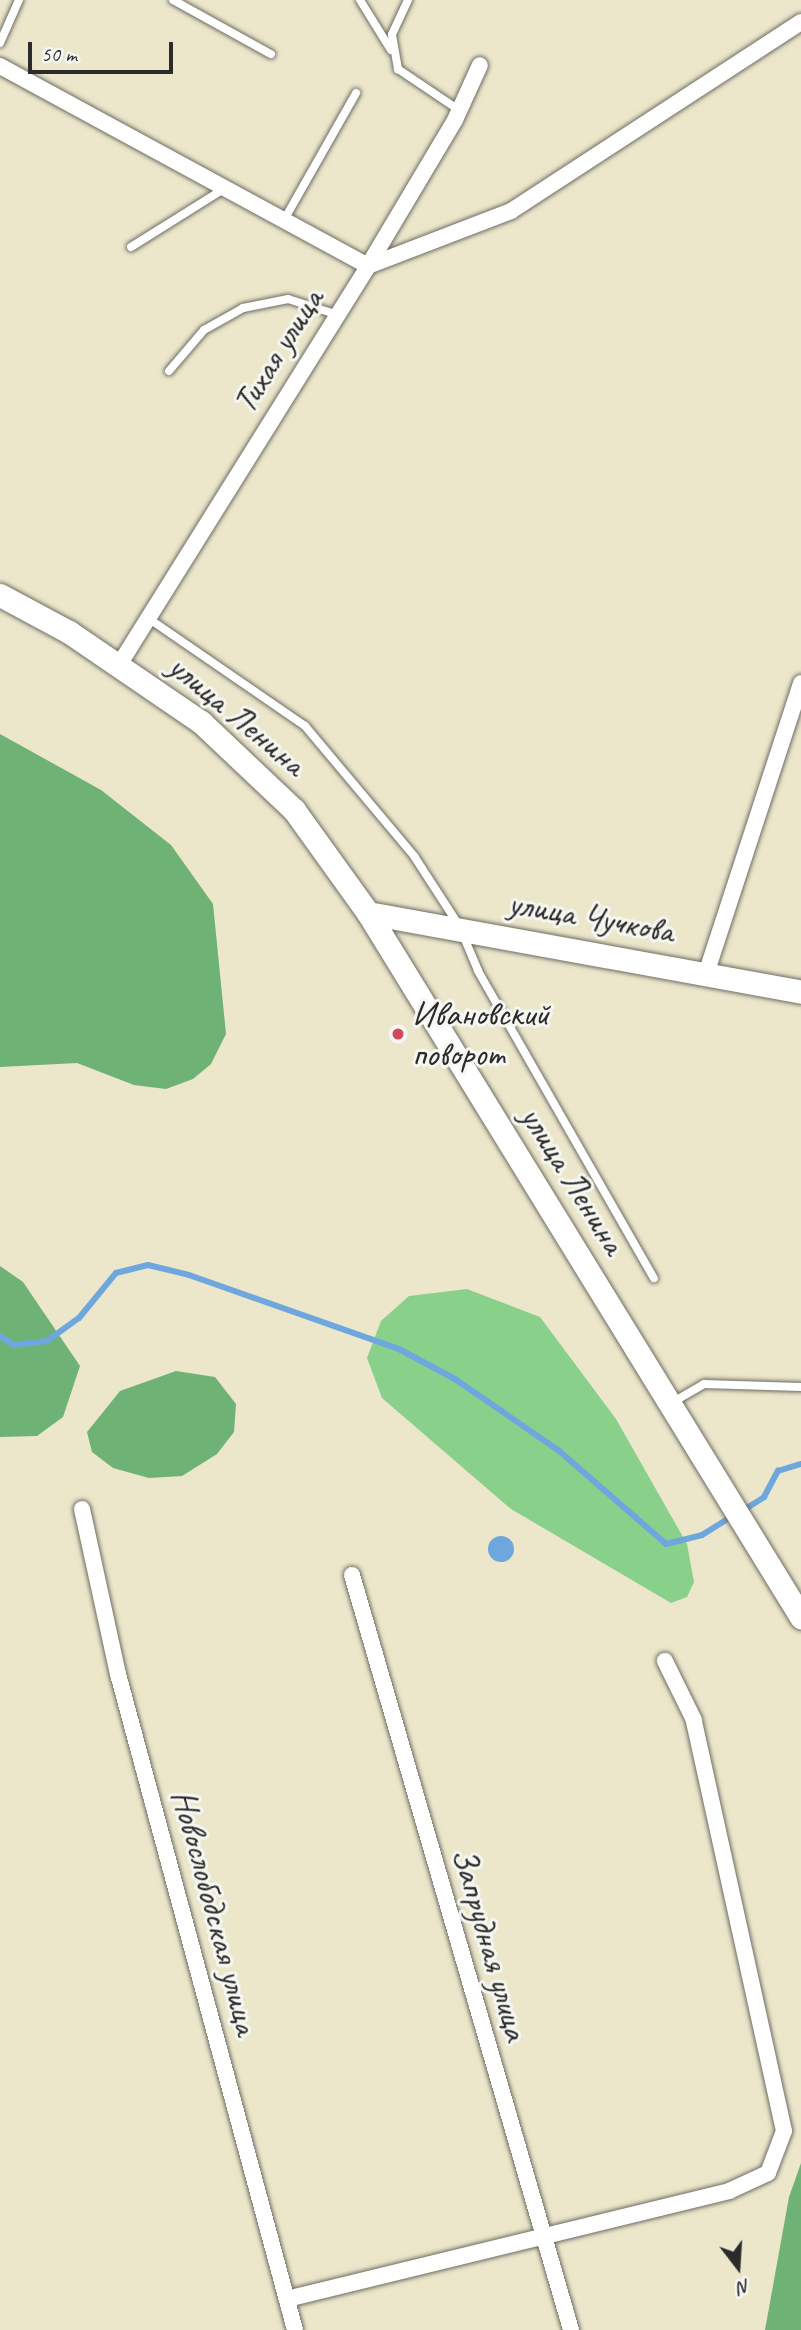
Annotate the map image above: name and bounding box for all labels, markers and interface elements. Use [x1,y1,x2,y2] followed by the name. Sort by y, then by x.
[32,28,177,72] scale bar
[41,41,77,67] text: 50 m
[223,281,333,421] street label: Тихая улица
[160,646,314,784] street label: улица Ленина
[505,882,677,952] street label: улица Чучкова
[412,993,549,1075] place label: Ивановский поворот
[390,1026,406,1042] marker: Ивановский поворот
[511,1099,635,1261] street label: улица Ленина
[162,1784,268,2040] street label: Новослободская улица
[442,1841,538,2047] street label: Запрудная улица
[703,2232,773,2302] north arrow
[735,2274,753,2300] text: N

